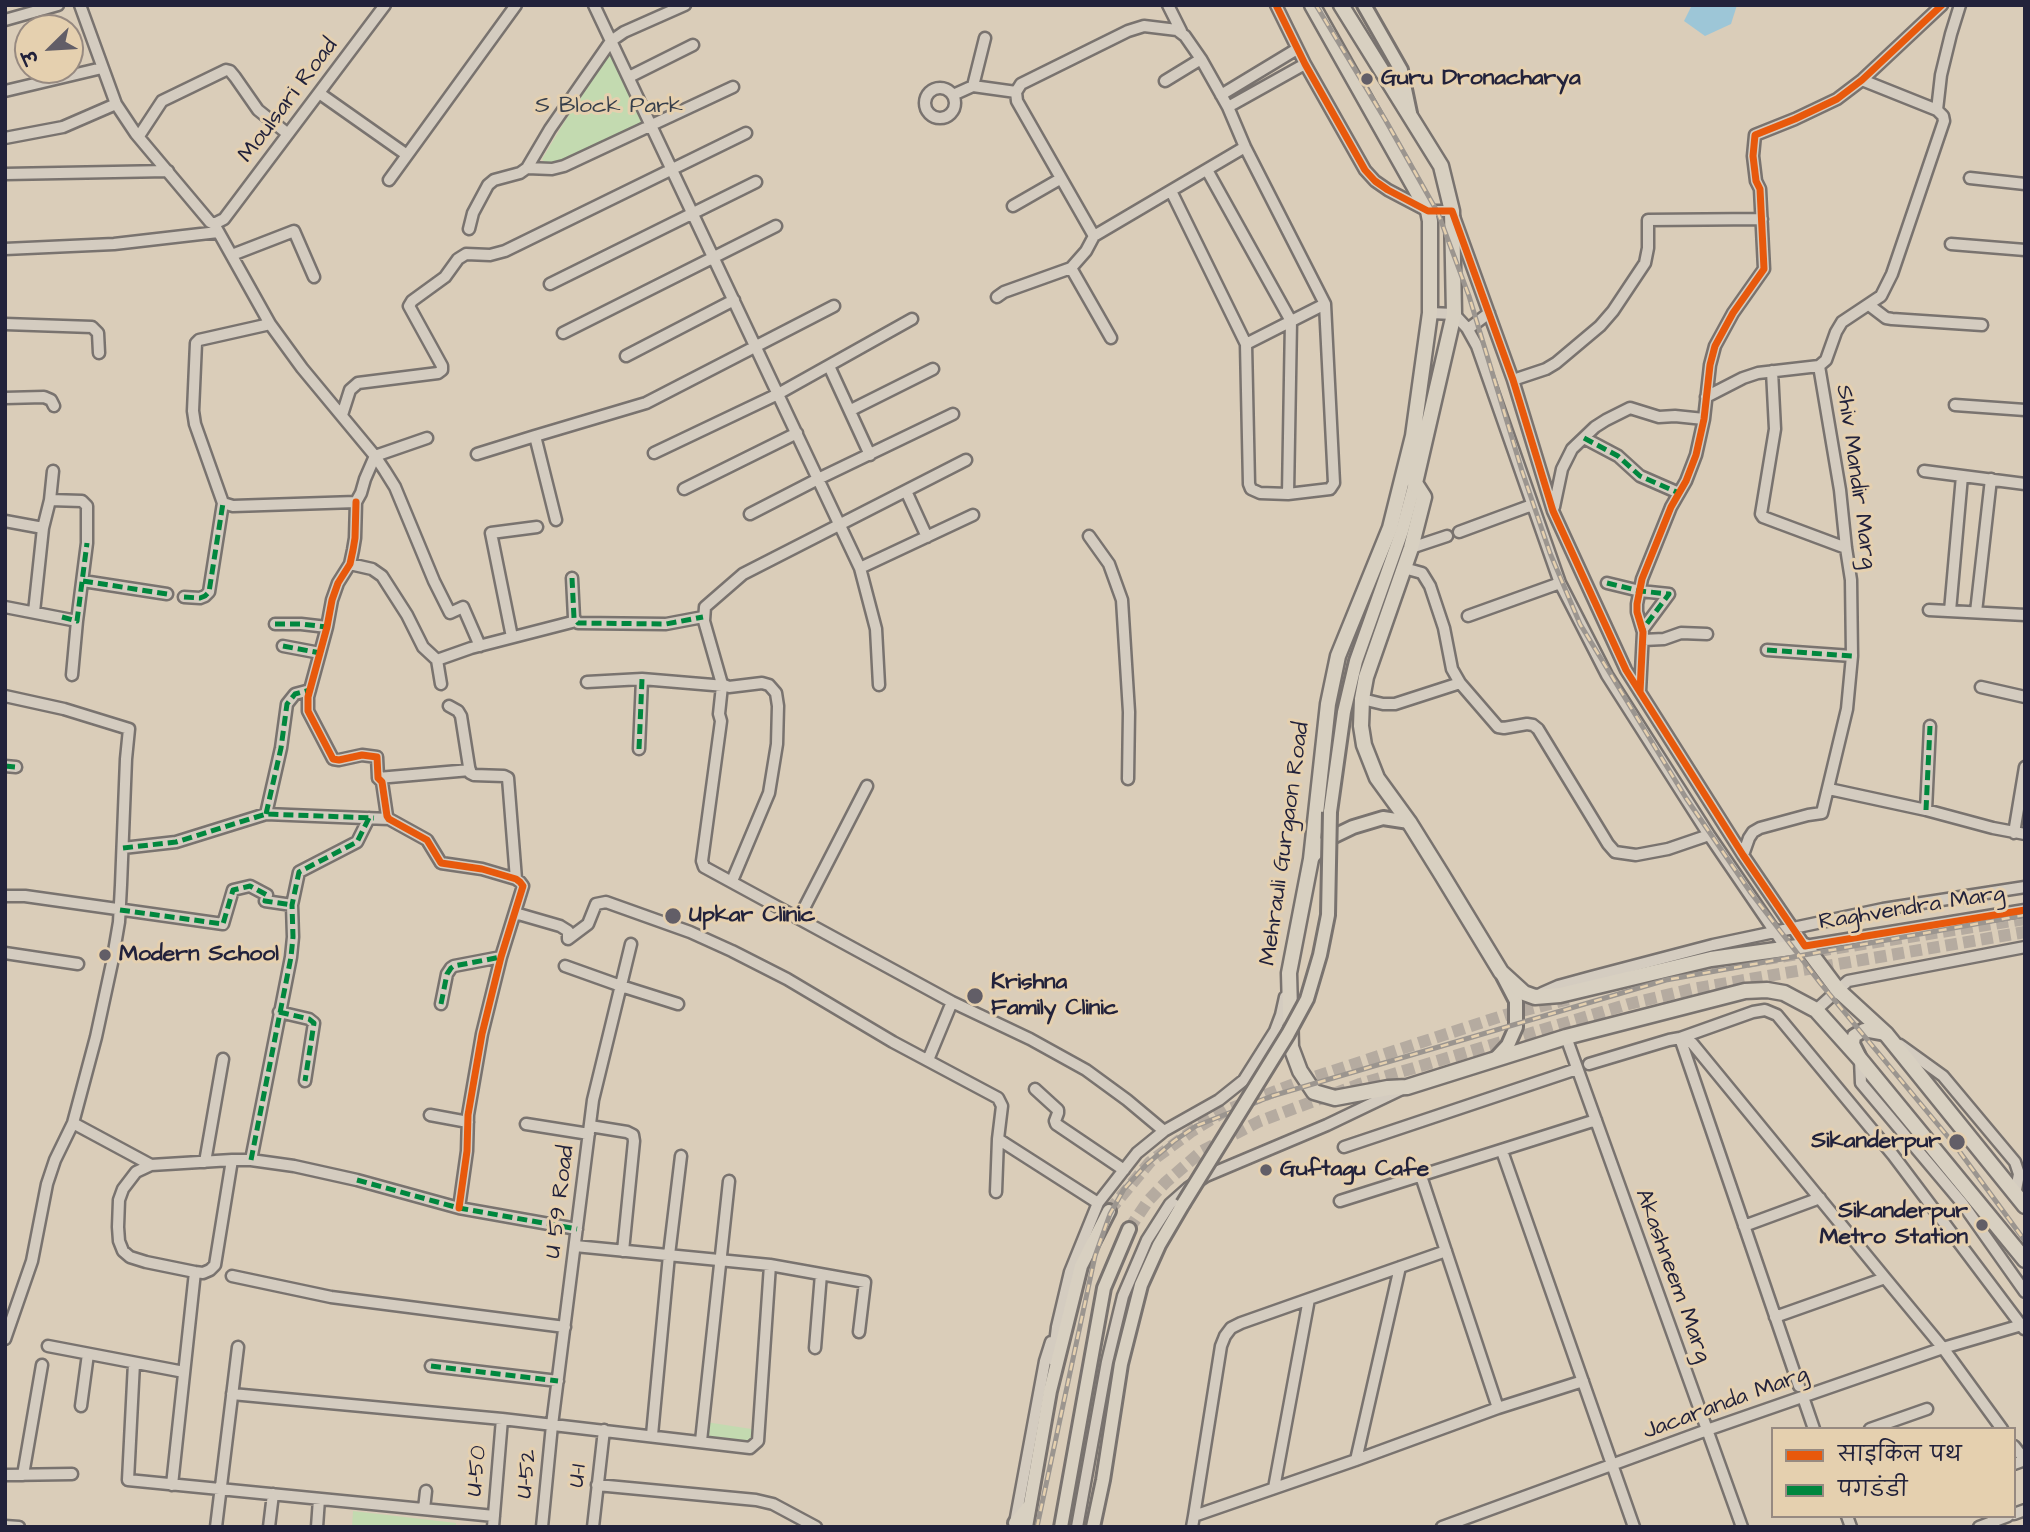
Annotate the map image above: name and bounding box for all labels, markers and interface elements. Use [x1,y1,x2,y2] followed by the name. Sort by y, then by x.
[14,14,84,84] north arrow
[233,33,345,169] street label: Moulsari Road
[16,46,46,68] text: उ
[1381,65,1581,93] place label: Guru Dronacharya
[1359,71,1375,87] marker: Guru Dronacharya
[535,93,683,121] park label: S Block Park
[1828,383,1882,571] street label: Shiv Mandir Marg
[1255,720,1317,968] street label: Mehrauli Gurgaon Road
[1817,881,2007,937] street label: Raghvendra Marg
[689,902,815,930] place label: Upkar Clinic
[663,906,683,926] marker: Upkar Clinic
[119,941,279,969] place label: Modern School
[97,947,113,963] marker: Modern School
[991,969,1118,1023] place label: Krishna Family Clinic
[965,986,985,1006] marker: Krishna Family Clinic
[1811,1128,1941,1156] place label: Sikanderpur
[1947,1132,1967,1152] marker: Sikanderpur
[540,1144,582,1260] street label: U 59 Road
[1280,1156,1429,1184] place label: Guftagu Cafe
[1258,1162,1274,1178] marker: Guftagu Cafe
[1628,1186,1716,1366] street label: Akashneem Marg
[1819,1198,1968,1252] place label: Sikanderpur Metro Station
[1974,1217,1990,1233] marker: Sikanderpur Metro Station
[1640,1361,1812,1447] street label: Jacaranda Marg
[1771,1427,2016,1518] legend
[1838,1440,1962,1469] text: साइकिल पथ
[462,1444,494,1498] street label: U-50
[512,1448,544,1500] street label: U-52
[564,1463,594,1489] street label: U-1
[1838,1475,1908,1504] text: पगडंडी

